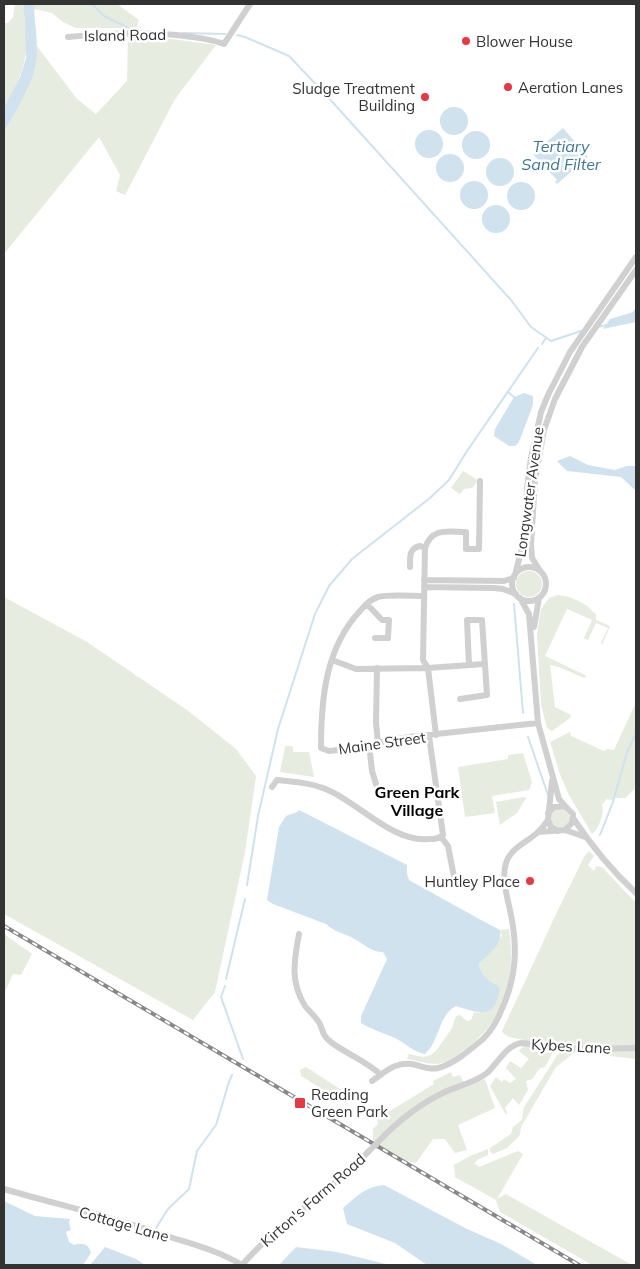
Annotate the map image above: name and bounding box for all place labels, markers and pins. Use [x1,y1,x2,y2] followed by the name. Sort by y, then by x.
[476,32,573,51] place label: Blower House
[460,35,472,47] marker: Blower House
[518,78,623,97] place label: Aeration Lanes
[292,79,415,115] place label: Sludge Treatment Building
[502,81,514,93] marker: Aeration Lanes
[419,91,431,103] marker: Sludge Treatment Building
[425,872,520,891] place label: Huntley Place
[524,875,536,887] marker: Huntley Place
[311,1085,388,1121] place label: Reading Green Park
[293,1096,307,1110] marker: Reading Green Park

